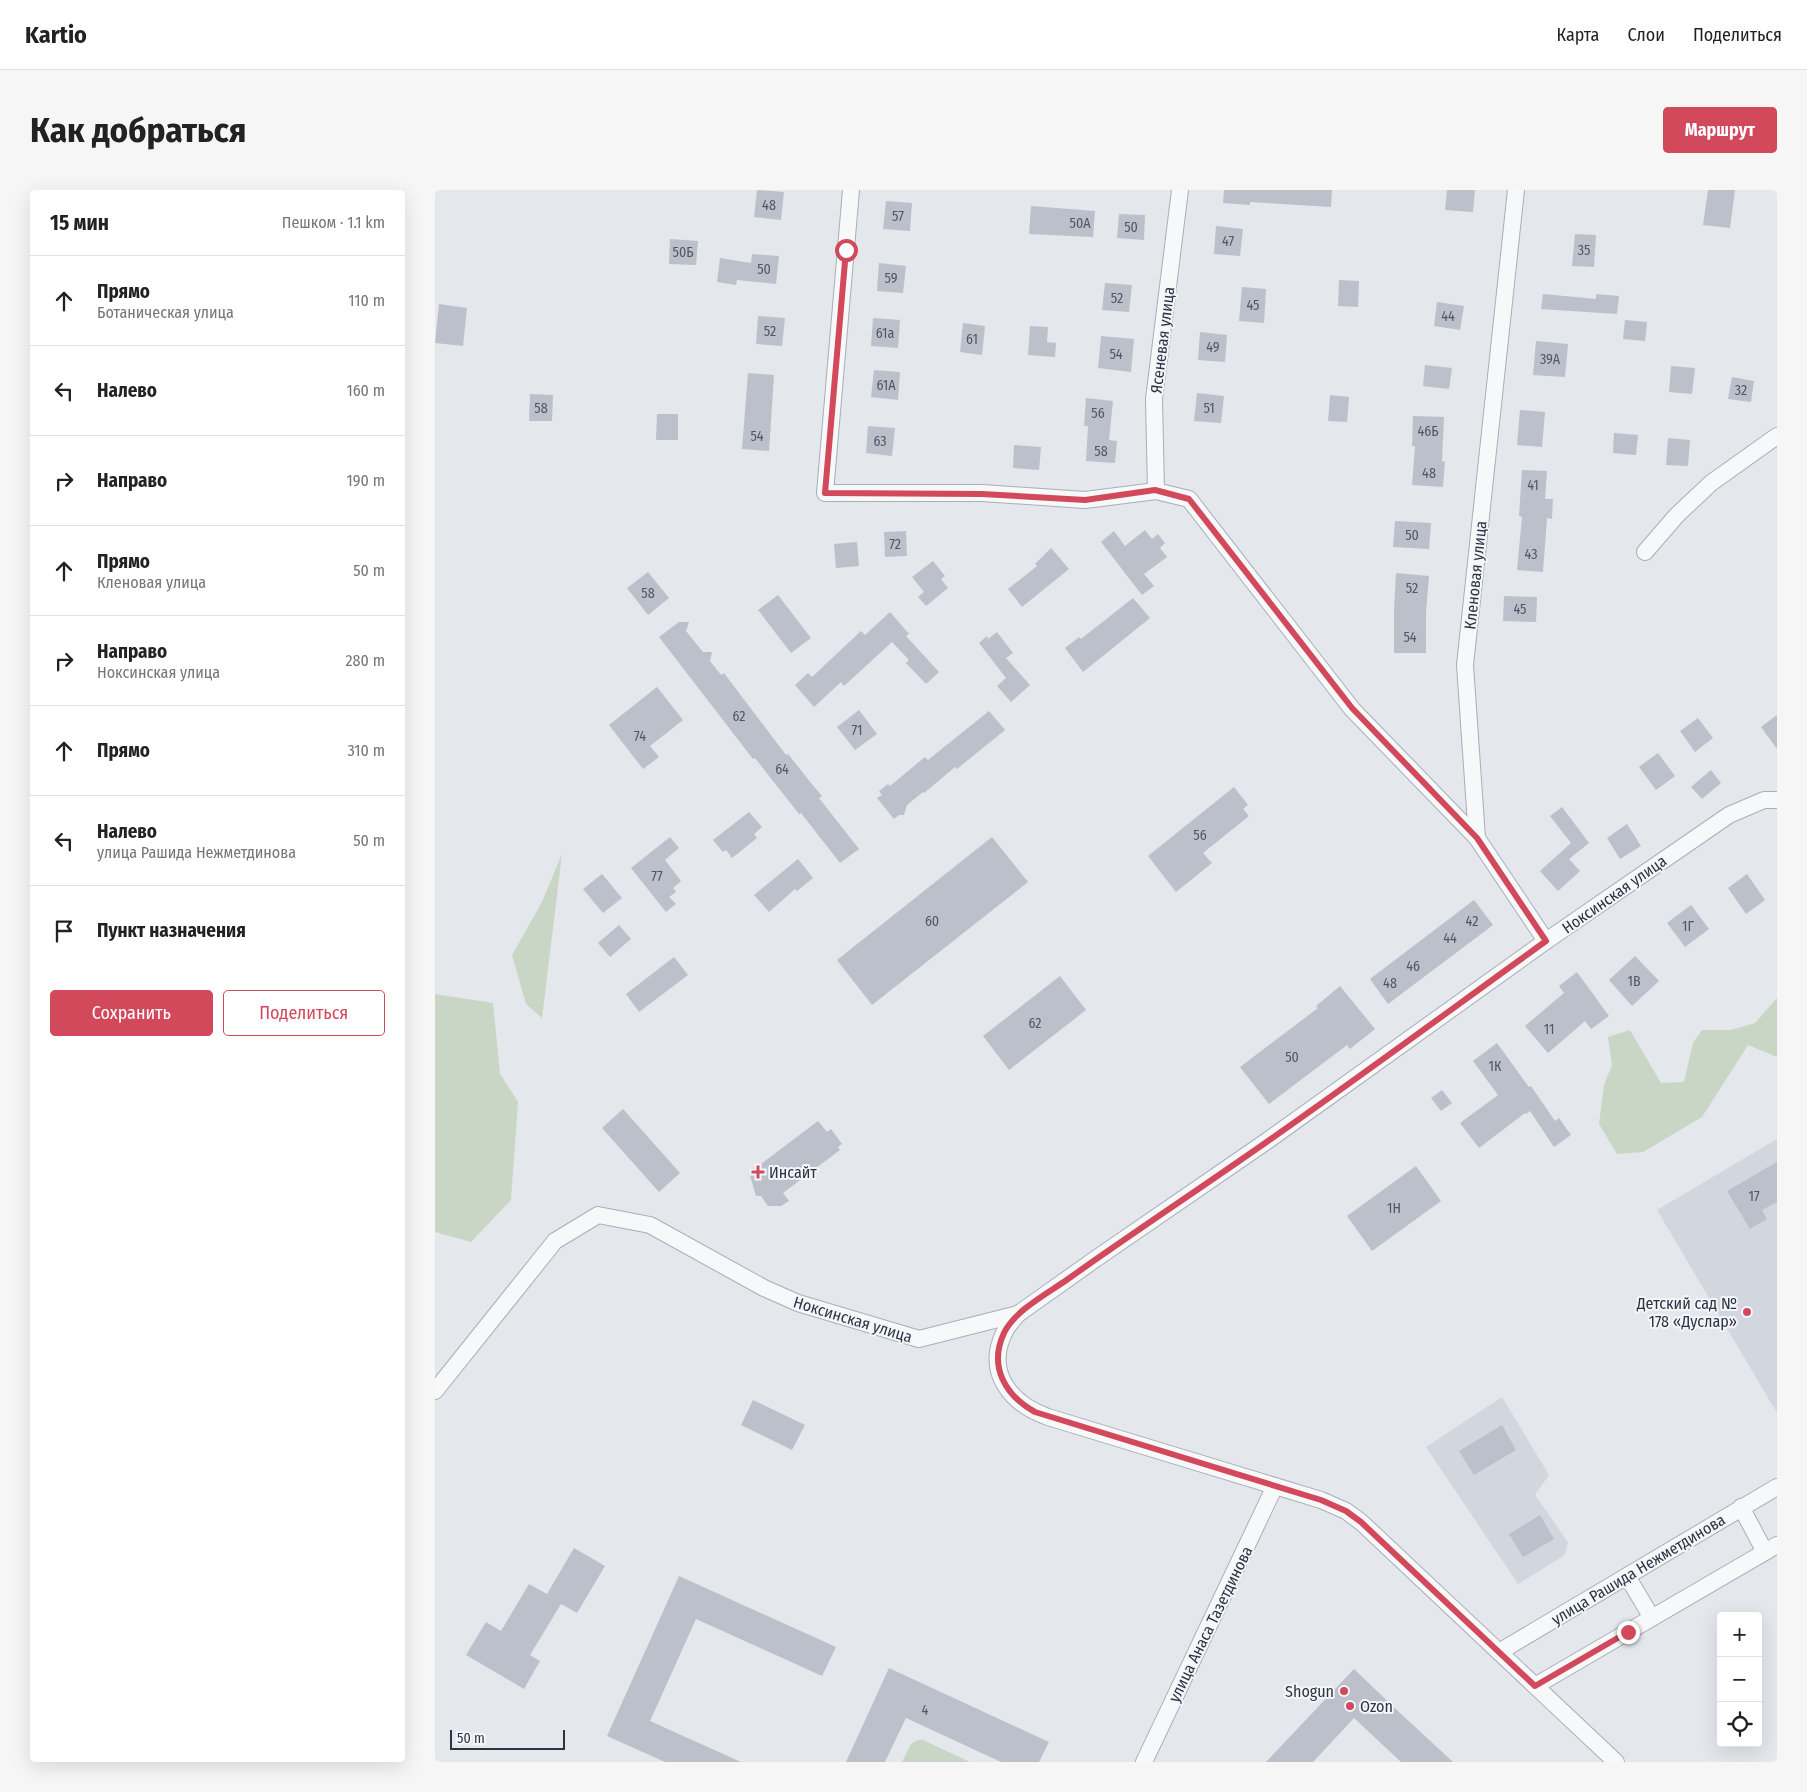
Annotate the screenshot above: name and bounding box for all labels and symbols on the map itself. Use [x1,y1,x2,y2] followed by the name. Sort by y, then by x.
[762,197,776,214] house number: 48
[892,208,904,225] house number: 57
[1069,215,1091,232] house number: 50А
[1124,219,1138,236] house number: 50
[1222,233,1234,250] house number: 47
[835,239,858,262] route start
[1578,242,1590,259] house number: 35
[672,244,694,261] house number: 50Б
[757,261,771,278] house number: 50
[884,270,898,287] house number: 59
[1147,286,1178,394] street label: Ясеневая улица
[1111,290,1123,307] house number: 52
[1246,297,1260,314] house number: 45
[1441,308,1455,325] house number: 44
[764,323,776,340] house number: 52
[876,325,894,342] house number: 61а
[966,331,978,348] house number: 61
[1206,339,1220,356] house number: 49
[1109,346,1123,363] house number: 54
[1540,351,1561,368] house number: 39А
[876,377,896,394] house number: 61А
[1735,382,1747,399] house number: 32
[534,400,548,417] house number: 58
[1203,400,1215,417] house number: 51
[1091,405,1105,422] house number: 56
[1417,423,1439,440] house number: 46Б
[750,428,764,445] house number: 54
[873,433,887,450] house number: 63
[1094,443,1108,460] house number: 58
[1422,465,1436,482] house number: 48
[1527,477,1539,494] house number: 41
[1460,520,1491,630] street label: Кленовая улица
[1405,527,1419,544] house number: 50
[889,536,901,553] house number: 72
[1525,546,1537,563] house number: 43
[1406,580,1418,597] house number: 52
[641,585,655,602] house number: 58
[1513,601,1527,618] house number: 45
[1403,629,1417,646] house number: 54
[733,708,746,725] house number: 62
[852,722,862,739] house number: 71
[634,728,646,745] house number: 74
[775,761,789,778] house number: 64
[1193,827,1207,844] house number: 56
[1558,851,1670,938] street label: Ноксинская улица
[651,868,663,885] house number: 77
[925,913,939,930] house number: 60
[1466,913,1478,930] house number: 42
[1682,918,1695,935] house number: 1Г
[1443,930,1457,947] house number: 44
[1406,958,1420,975] house number: 46
[1627,973,1641,990] house number: 1В
[1383,975,1397,992] house number: 48
[1029,1015,1042,1032] house number: 62
[1544,1021,1554,1038] house number: 11
[1285,1049,1299,1066] house number: 50
[1489,1058,1502,1075] house number: 1К
[769,1163,817,1182] place label: Инсайт
[751,1165,765,1179] marker: Инсайт
[1748,1188,1760,1205] house number: 17
[1387,1200,1401,1217] house number: 1Н
[791,1292,915,1347] street label: Ноксинская улица
[1636,1294,1737,1331] place label: Детский сад № 178 «Дуслар»
[1741,1306,1753,1318] marker: Детский сад № 178 «Дуслар»
[1548,1510,1729,1629] street label: улица Рашида Нежметдинова
[1164,1543,1257,1705] street label: улица Анаса Тазетдинова
[1617,1621,1640,1644] route end
[1285,1682,1334,1701] place label: Shogun
[1338,1685,1350,1697] marker: Shogun
[1360,1697,1393,1716] place label: Ozon
[1344,1700,1356,1712] marker: Ozon
[922,1702,929,1719] house number: 4
[450,1727,565,1750] scale bar

